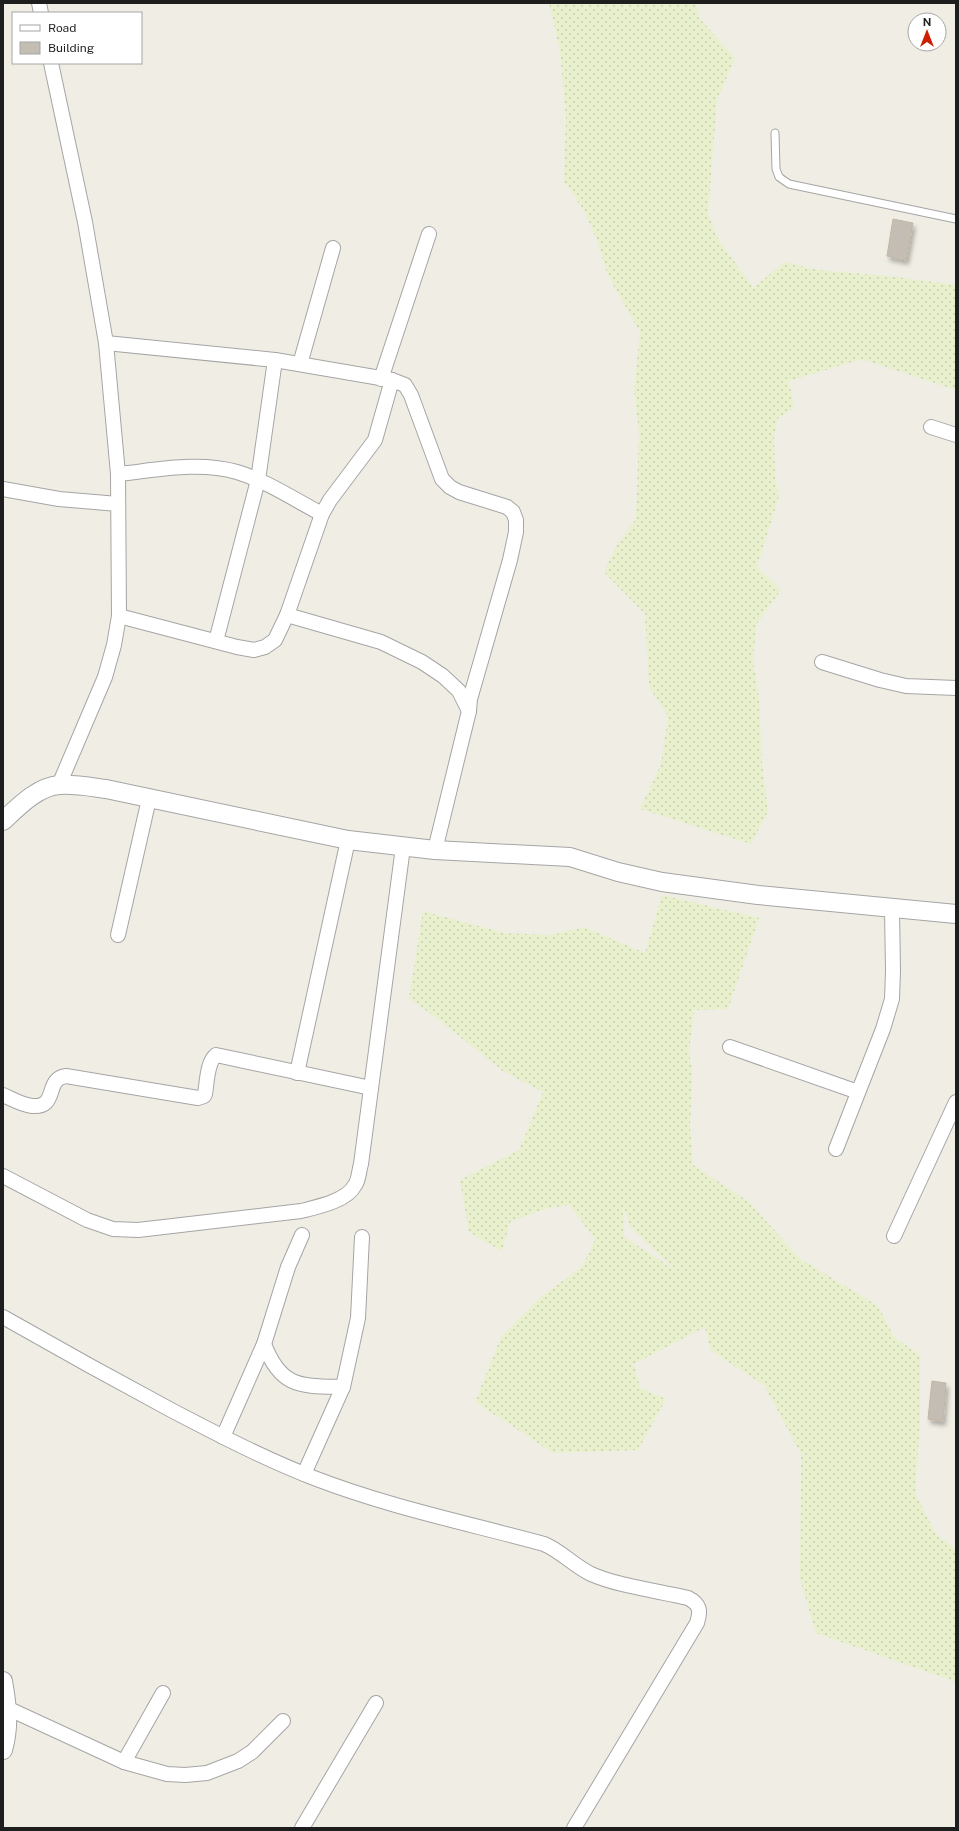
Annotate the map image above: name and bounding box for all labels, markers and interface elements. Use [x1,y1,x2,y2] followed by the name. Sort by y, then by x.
[12,12,142,64] legend
[907,12,947,52] north arrow
[923,16,931,28] text: N
[48,21,76,35] text: Road
[48,41,94,55] text: Building

